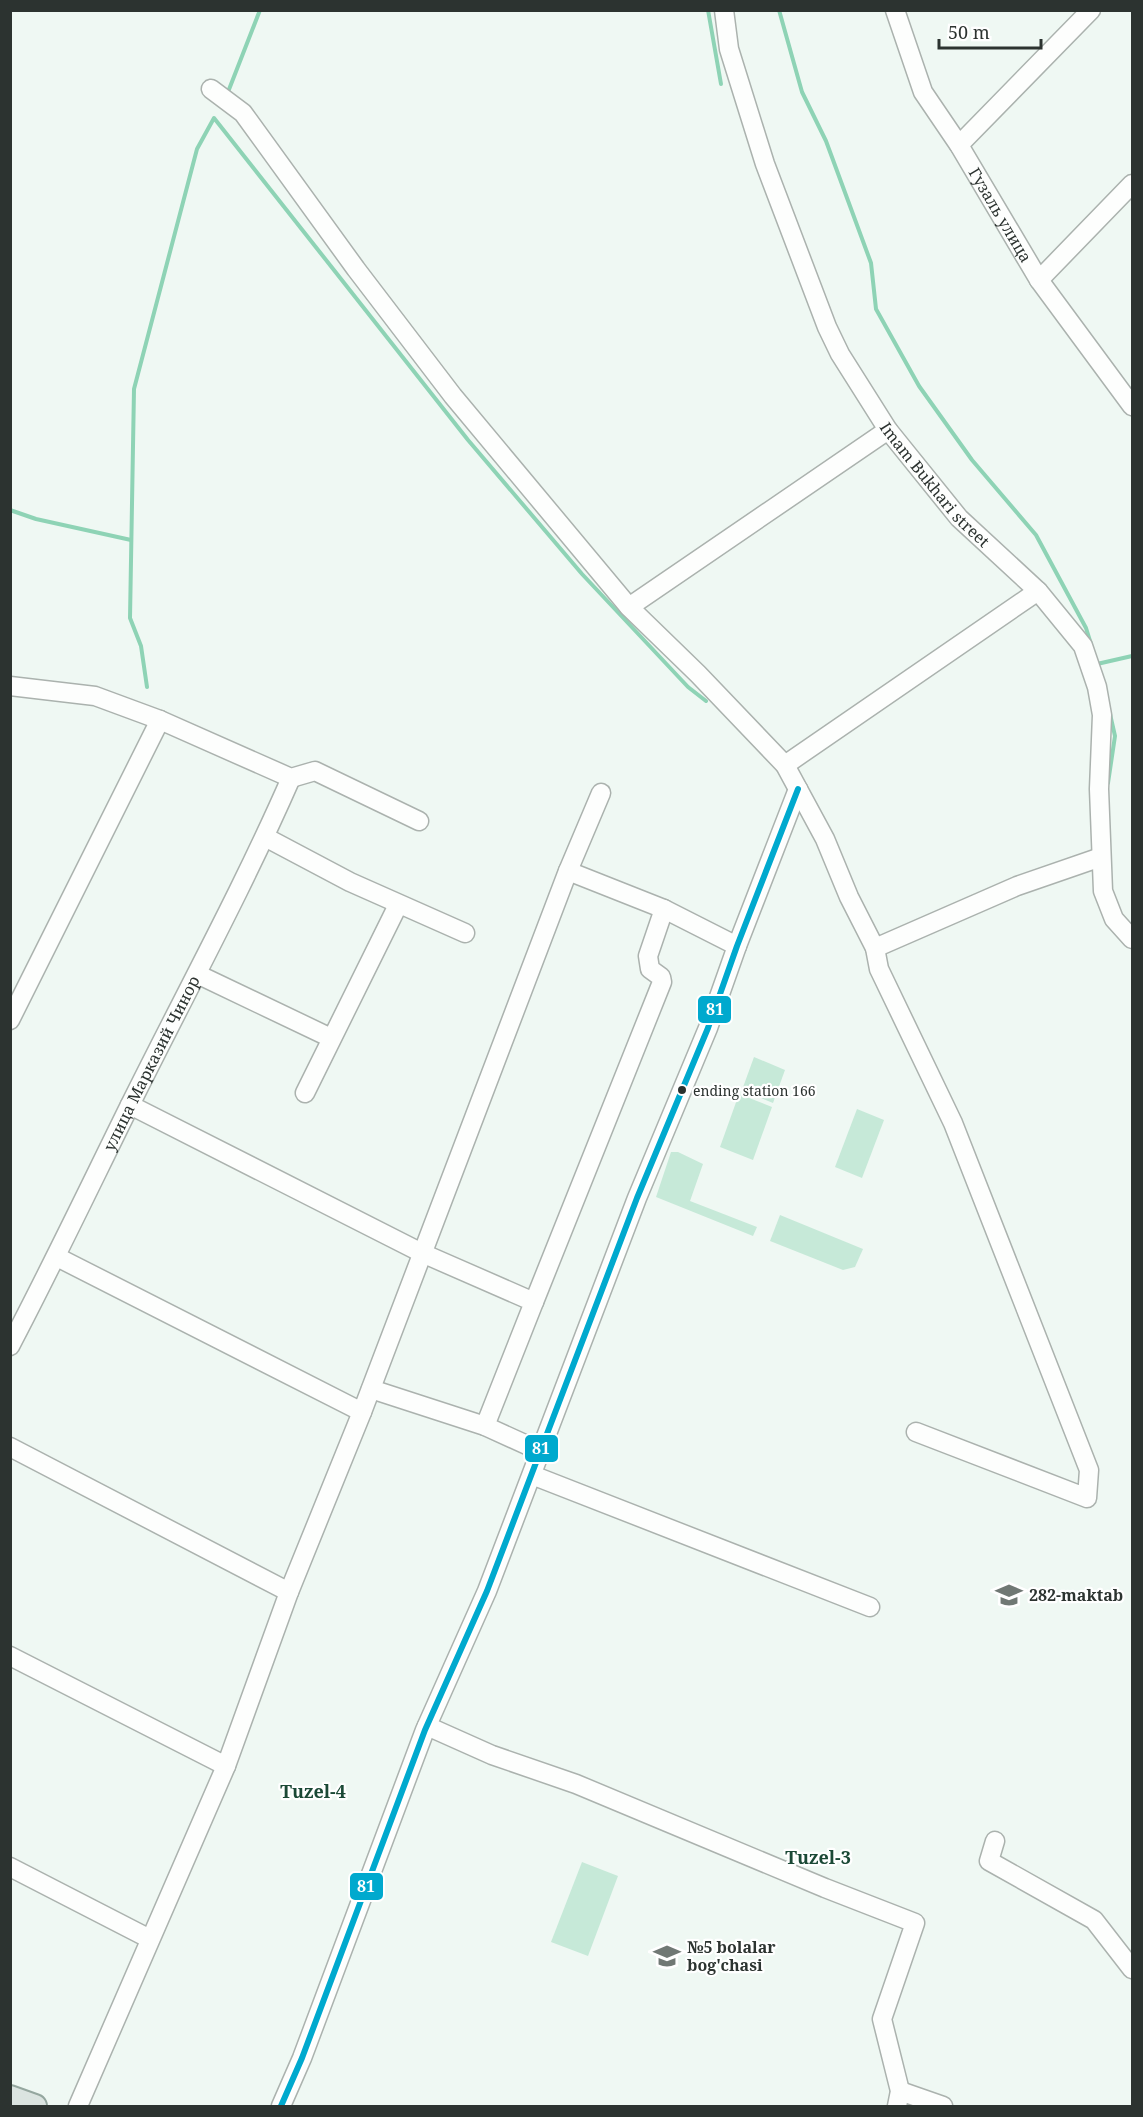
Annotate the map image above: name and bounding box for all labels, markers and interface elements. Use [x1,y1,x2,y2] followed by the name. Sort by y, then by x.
[939,12,1041,50] scale bar
[948,20,990,44] text: 50 m
[964,163,1037,267] street label: Гузаль улица
[875,418,995,552] street label: Imam Bukhari street
[98,972,205,1155] street label: улица Марказий Чинор
[697,995,732,1024] line badge: 81
[706,998,724,1020] text: 81
[693,1081,816,1100] place label: ending station 166
[676,1084,688,1096] marker: ending station 166
[524,1434,559,1463] line badge: 81
[532,1437,550,1459] text: 81
[994,1580,1024,1610] school or university icon: 282-maktab
[1029,1584,1123,1606] place label: 282-maktab
[280,1779,346,1803] district label: Tuzel-4
[785,1845,851,1869] district label: Tuzel-3
[349,1872,384,1901] line badge: 81
[357,1875,375,1897] text: 81
[687,1936,776,1976] place label: №5 bolalar bog'chasi
[652,1941,682,1971] school or university icon: №5 bolalar bog'chasi

